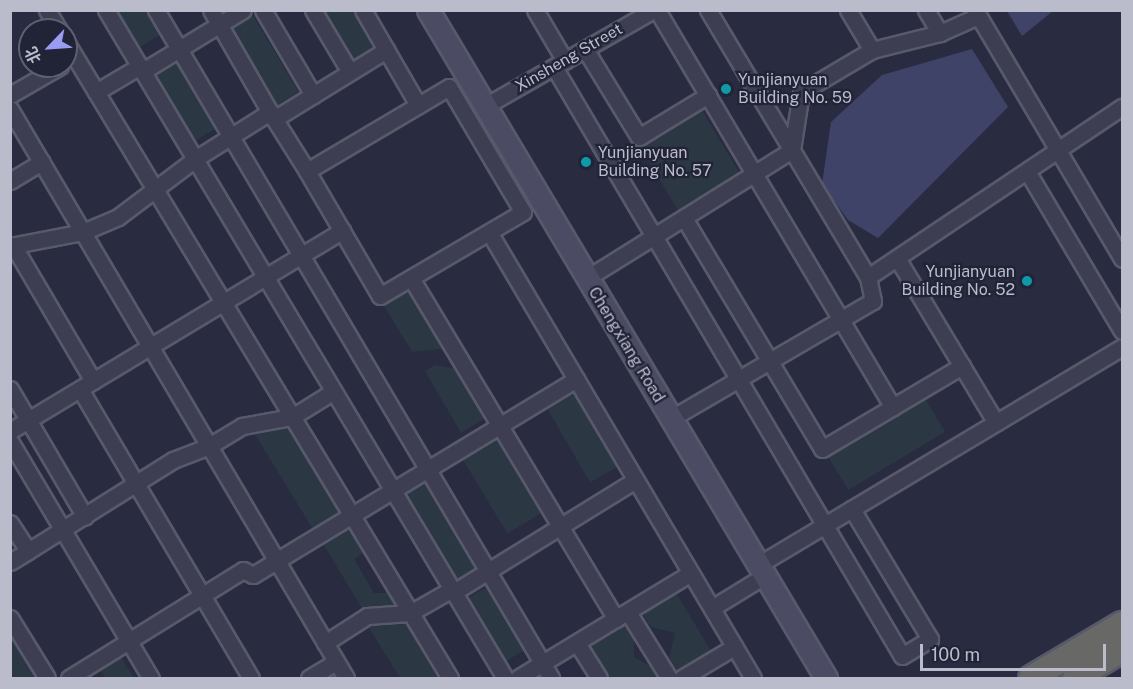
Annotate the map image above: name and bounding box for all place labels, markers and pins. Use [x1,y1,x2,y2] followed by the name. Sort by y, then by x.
[738,70,852,108] place label: Yunjianyuan Building No. 59
[719,82,733,96] marker: Yunjianyuan Building No. 59
[598,143,712,181] place label: Yunjianyuan Building No. 57
[579,155,593,169] marker: Yunjianyuan Building No. 57
[901,262,1015,300] place label: Yunjianyuan Building No. 52
[1020,274,1034,288] marker: Yunjianyuan Building No. 52

